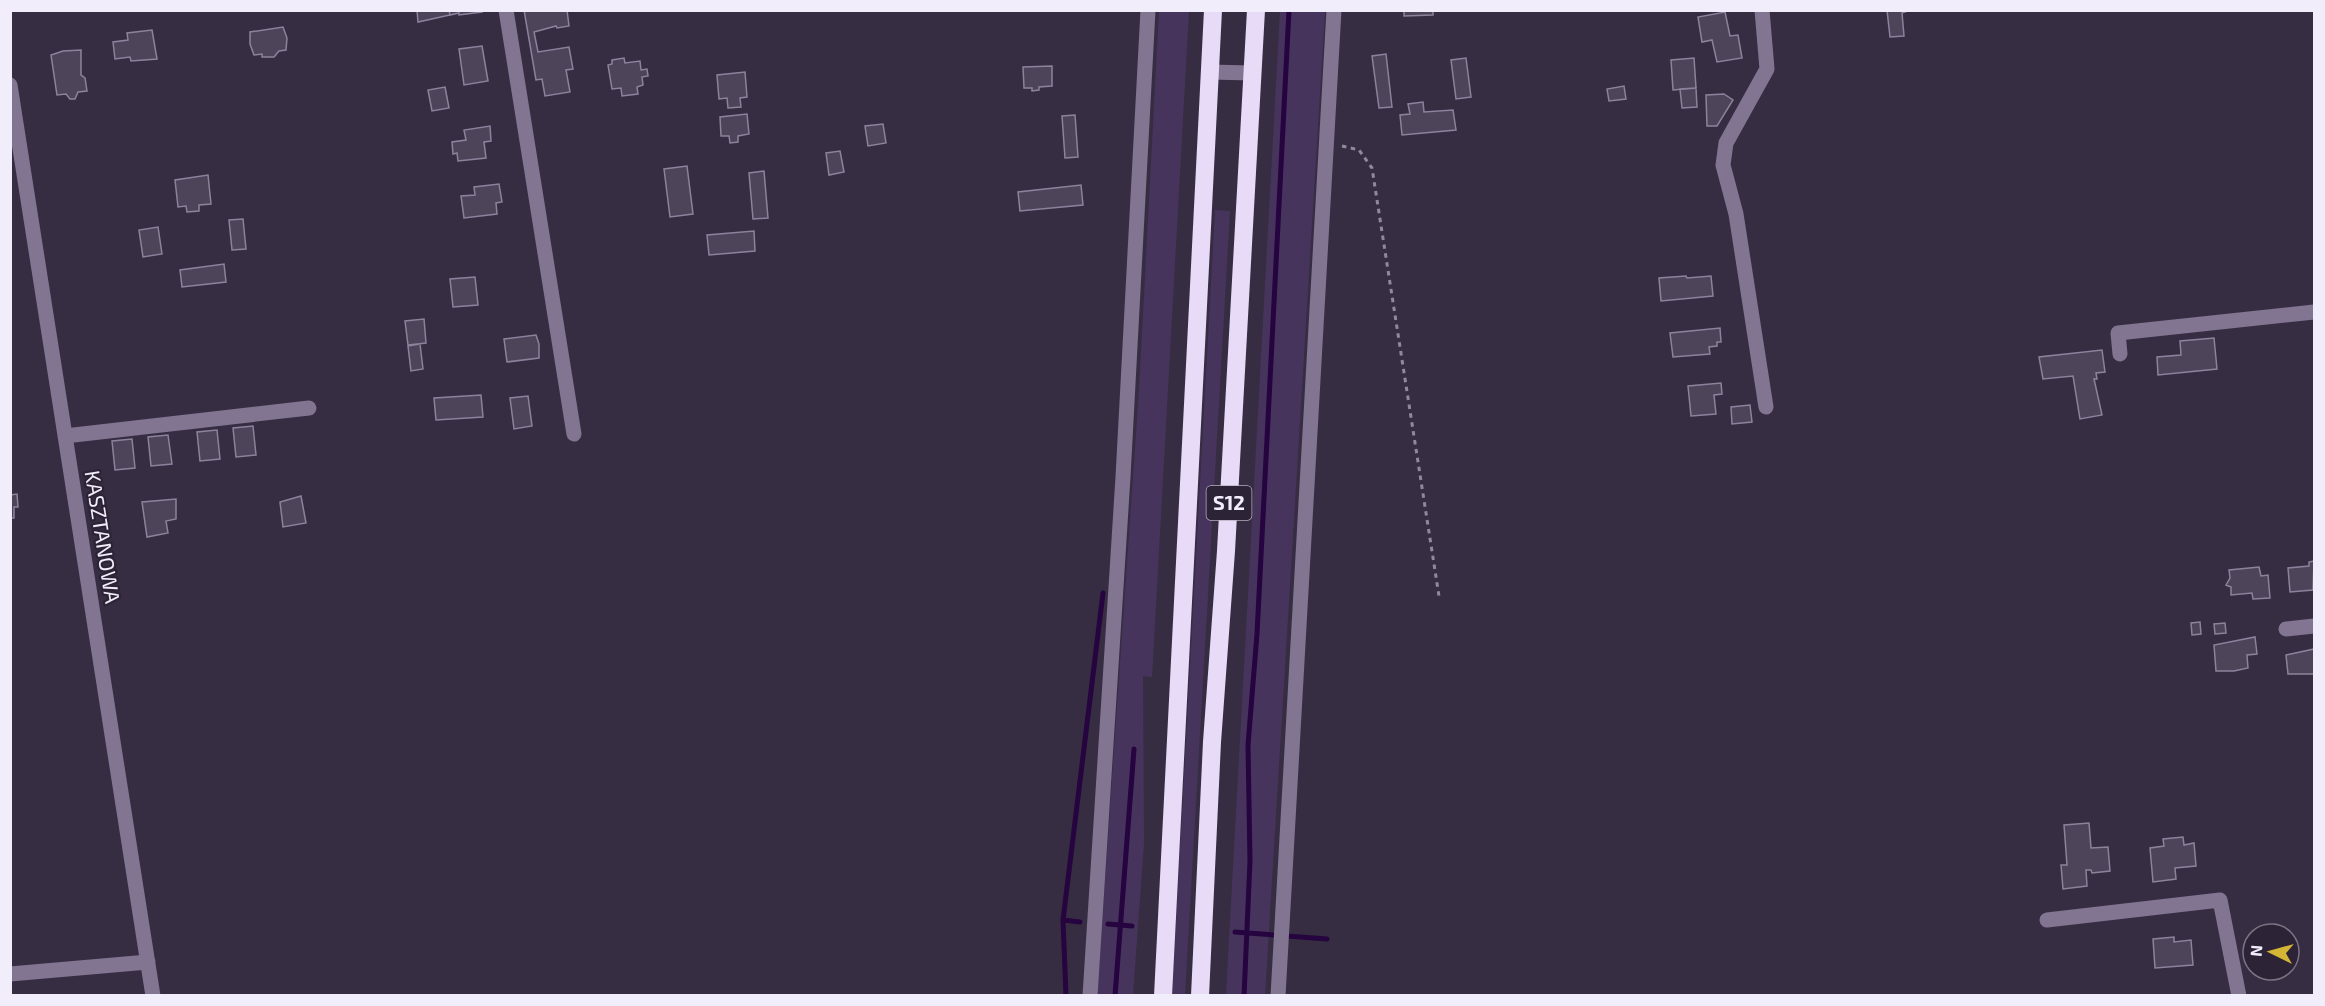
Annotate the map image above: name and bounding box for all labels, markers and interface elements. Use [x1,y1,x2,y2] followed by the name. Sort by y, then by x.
[81,468,126,605] street label: KASZTANOWA
[1206,486,1252,520] road number: S12
[2241,922,2301,982] north arrow
[2246,944,2266,957] text: N

